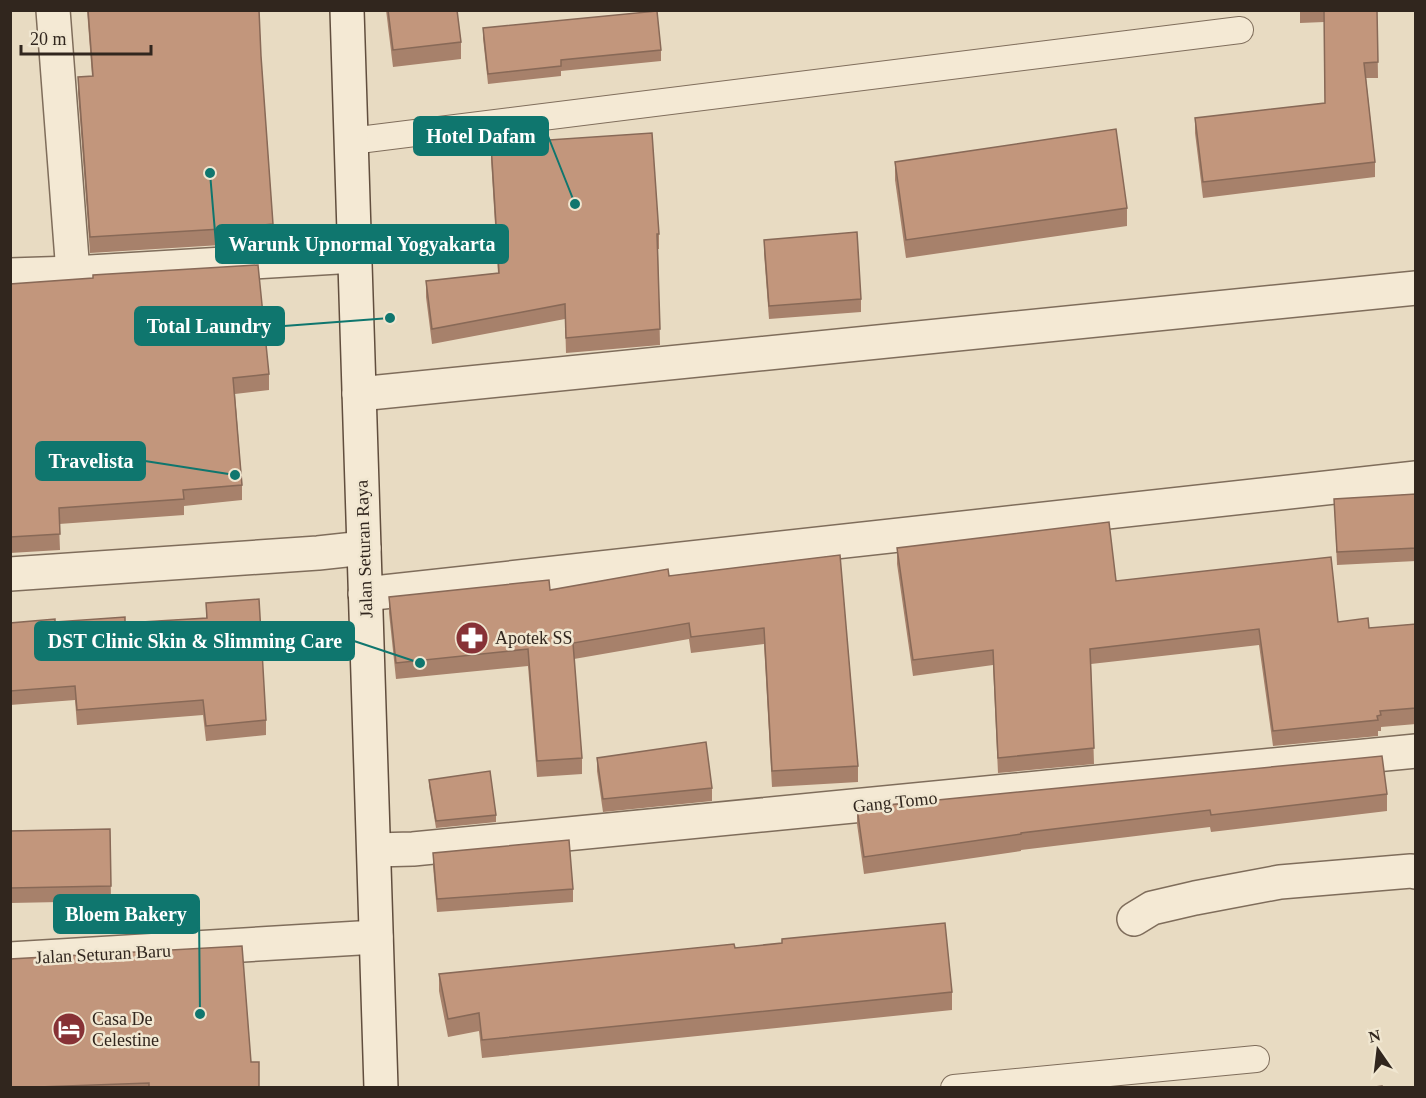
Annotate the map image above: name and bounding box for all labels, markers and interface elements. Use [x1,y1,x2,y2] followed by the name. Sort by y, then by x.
[21,18,152,56] scale bar
[30,29,67,49] text: 20 m
[414,117,548,155] callout: Hotel Dafam
[426,125,536,147] text: Hotel Dafam
[216,225,508,263] callout: Warunk Upnormal Yogyakarta
[228,233,496,256] text: Warunk Upnormal Yogyakarta
[135,307,284,345] callout: Total Laundry
[147,315,271,338] text: Total Laundry
[36,442,145,480] callout: Travelista
[48,450,134,472] text: Travelista
[352,480,376,618] street label: Jalan Seturan Raya
[454,620,490,656] pharmacy icon: Apotek SS
[35,622,354,660] callout: DST Clinic Skin & Slimming Care
[495,628,573,648] place label: Apotek SS
[48,630,342,653] text: DST Clinic Skin & Slimming Care
[852,788,938,816] street label: Gang Tomo
[54,895,199,933] callout: Bloem Bakery
[65,903,187,926] text: Bloem Bakery
[35,940,171,968] street label: Jalan Seturan Baru
[92,1009,159,1050] place label: Casa De Celestine
[51,1011,87,1047] hotel icon: Casa De Celestine
[1348,1020,1408,1080] north arrow
[1367,1026,1383,1046] text: N

